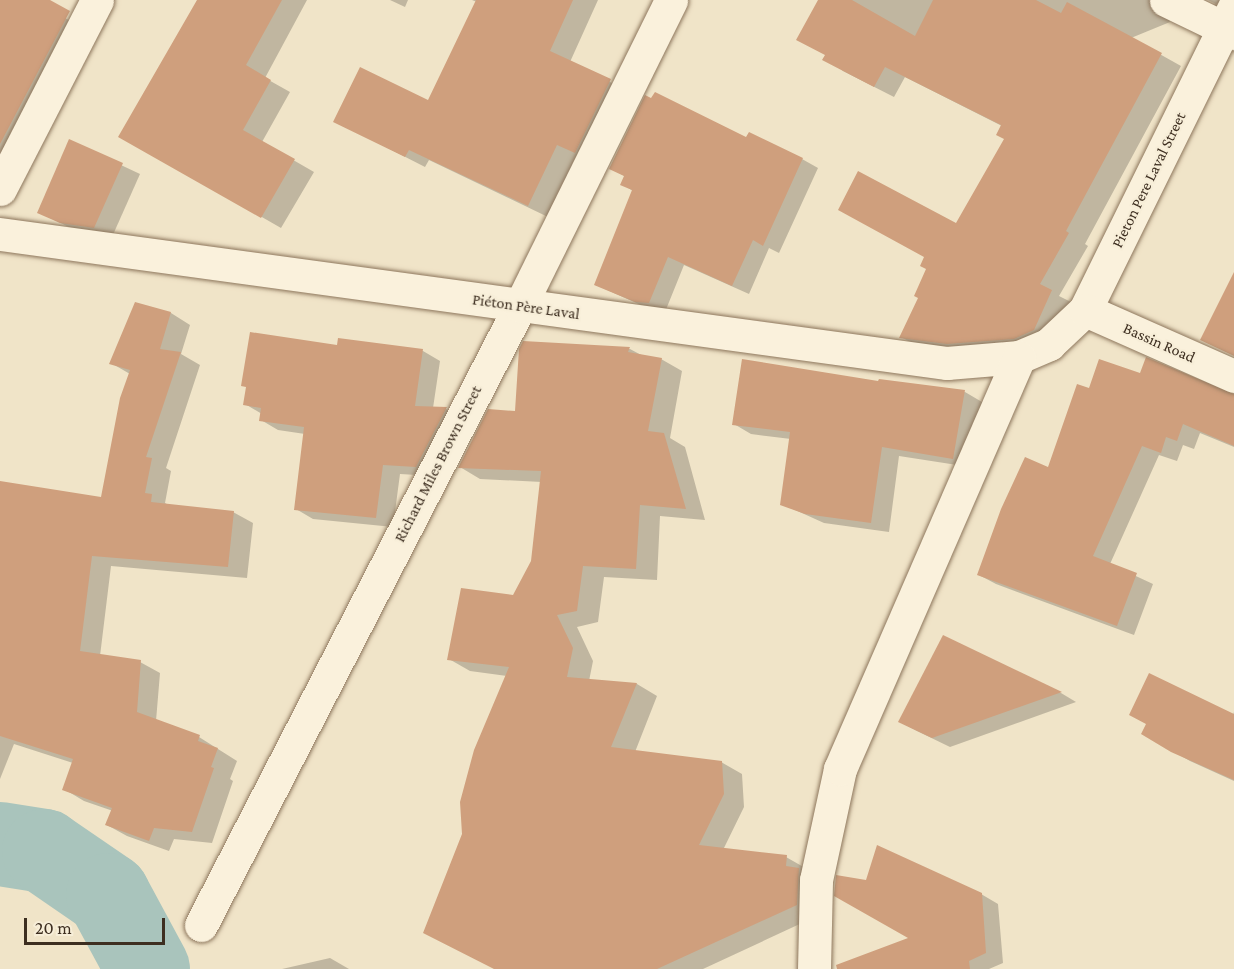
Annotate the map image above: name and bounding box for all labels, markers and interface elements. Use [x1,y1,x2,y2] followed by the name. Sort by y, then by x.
[1108,109,1190,251] street label: Pieton Pere Laval Street
[471,290,581,324] street label: Piéton Père Laval
[1120,319,1198,367] street label: Bassin Road
[390,382,486,546] street label: Richard Miles Brown Street
[27,906,168,944] scale bar
[35,918,72,938] text: 20 m

